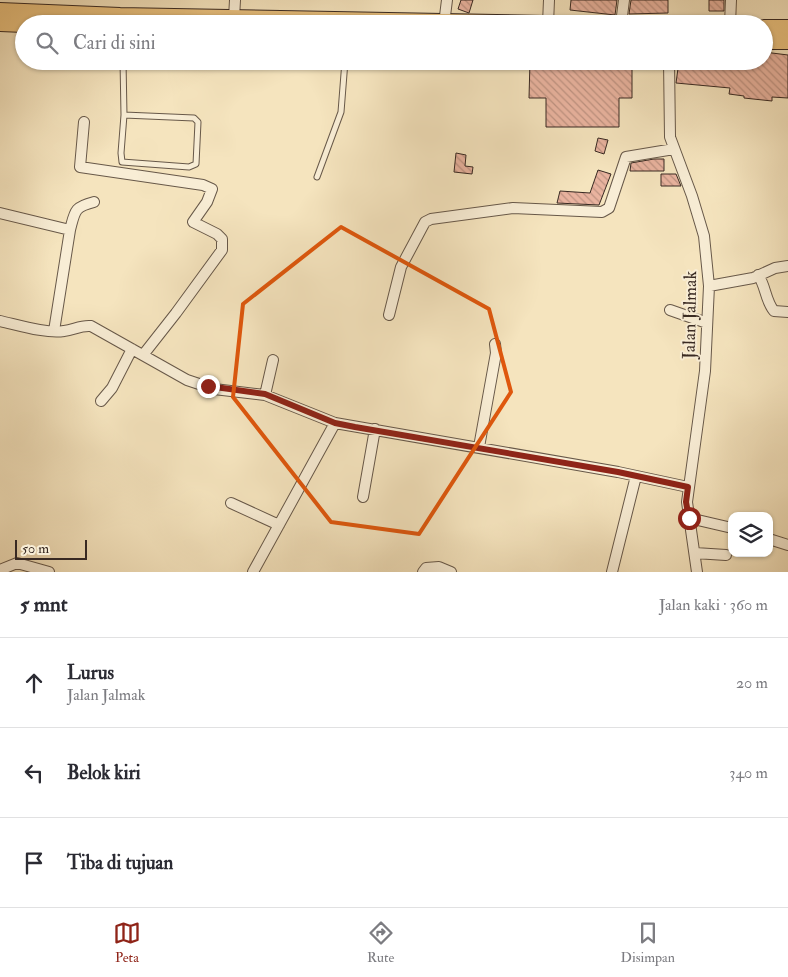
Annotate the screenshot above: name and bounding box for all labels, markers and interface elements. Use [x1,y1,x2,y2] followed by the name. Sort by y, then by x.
[15,15,773,70] search box
[33,29,61,57] icon: search
[73,31,156,55] text: Cari di sini
[678,270,702,360] street label: Jalan Jalmak
[197,375,220,398] route end
[678,507,701,530] route start
[728,512,773,557] map controls
[728,512,773,557] button: layers
[15,537,88,560] scale bar
[22,540,49,557] text: 50 m
[20,591,67,618] text: 5 mnt
[659,595,768,615] text: Jalan kaki · 360 m
[67,661,114,685] text: Lurus
[20,669,48,697] icon: ahead
[736,673,768,693] text: 20 m
[67,685,145,705] text: Jalan Jalmak
[20,759,48,787] icon: left
[67,761,141,785] text: Belok kiri
[729,763,768,783] text: 340 m
[20,849,48,877] icon: arrive
[67,851,173,875] text: Tiba di tujuan
[113,919,141,966] tab: Peta
[367,919,395,966] tab: Rute
[621,919,675,966] tab: Disimpan

